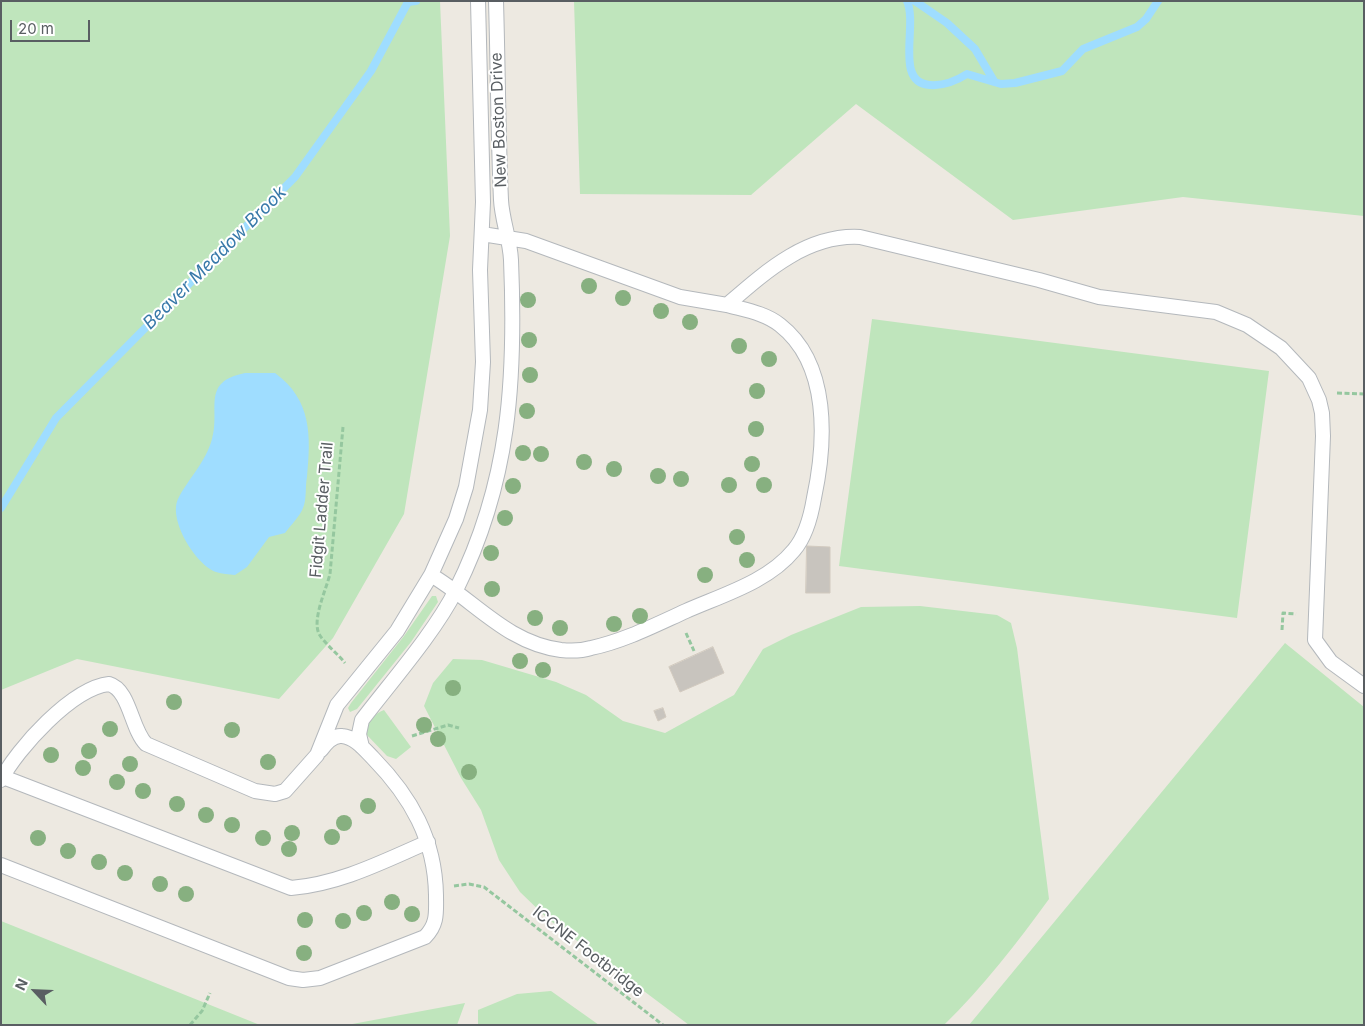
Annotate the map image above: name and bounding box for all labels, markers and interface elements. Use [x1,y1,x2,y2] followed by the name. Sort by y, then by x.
[12,10,92,42] scale bar
[18,19,54,38] text: 20 m
[487,52,511,188] street label: New Boston Drive
[139,182,291,334] water label: Beaver Meadow Brook
[307,441,337,579] street label: Fidgit Ladder Trail
[529,903,647,1001] street label: ICCNE Footbridge
[10,966,60,1016] north arrow
[11,976,31,993] text: N

